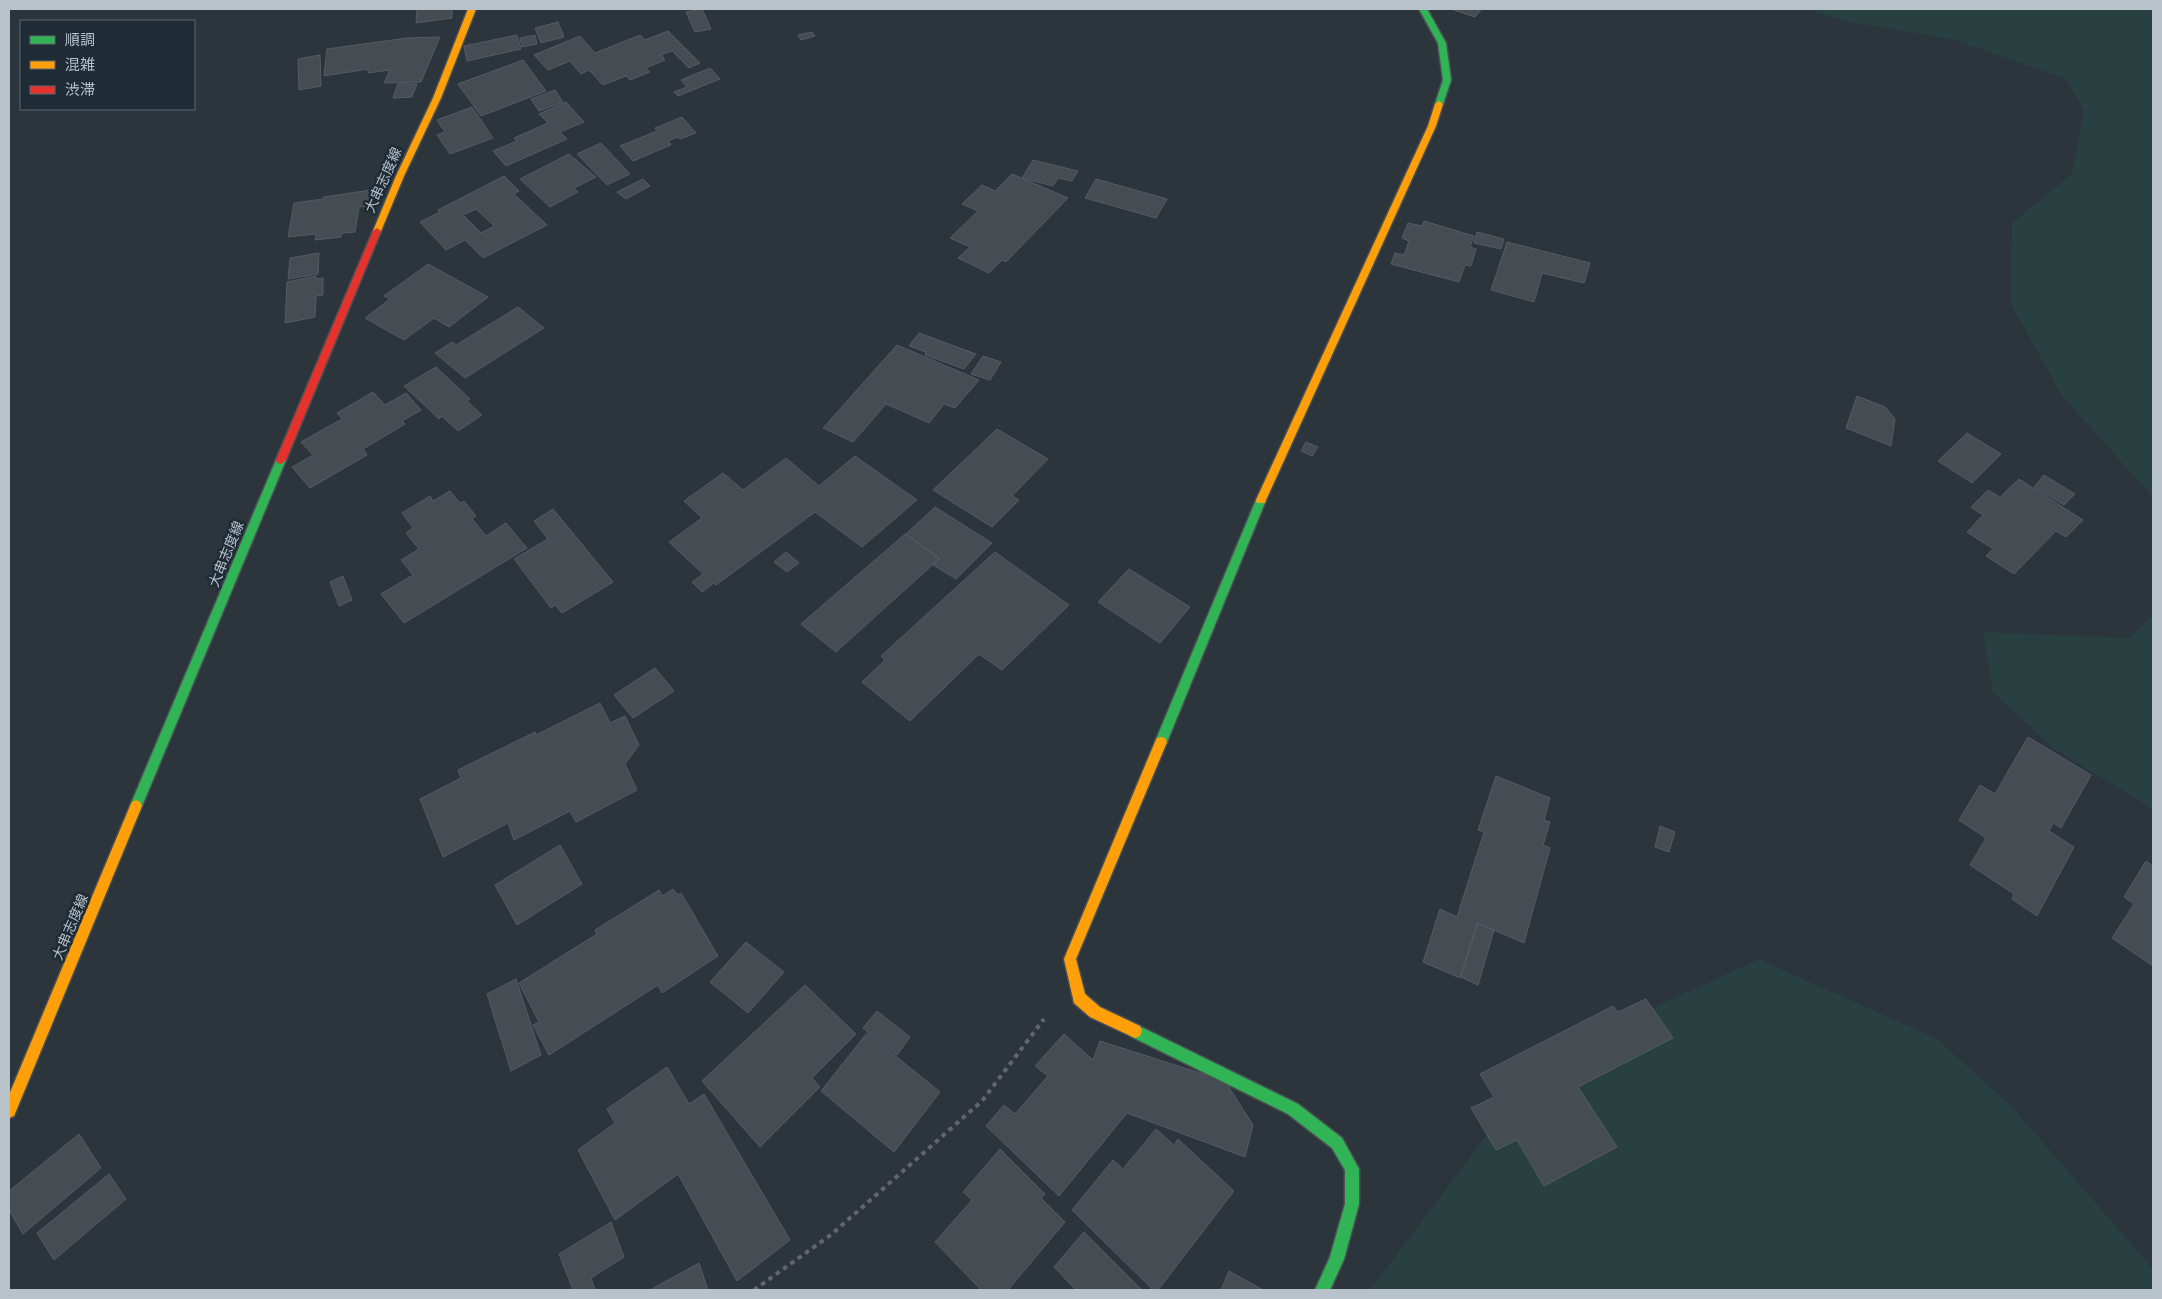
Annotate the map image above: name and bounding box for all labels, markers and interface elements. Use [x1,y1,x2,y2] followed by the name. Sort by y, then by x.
[20,20,195,110] legend
[65,28,95,51] text: 順調
[65,53,95,76] text: 混雑
[65,78,95,101] text: 渋滞
[359,144,406,216] street label: 大串志度線
[203,517,248,590] street label: 大串志度線
[46,890,93,963] street label: 大串志度線

